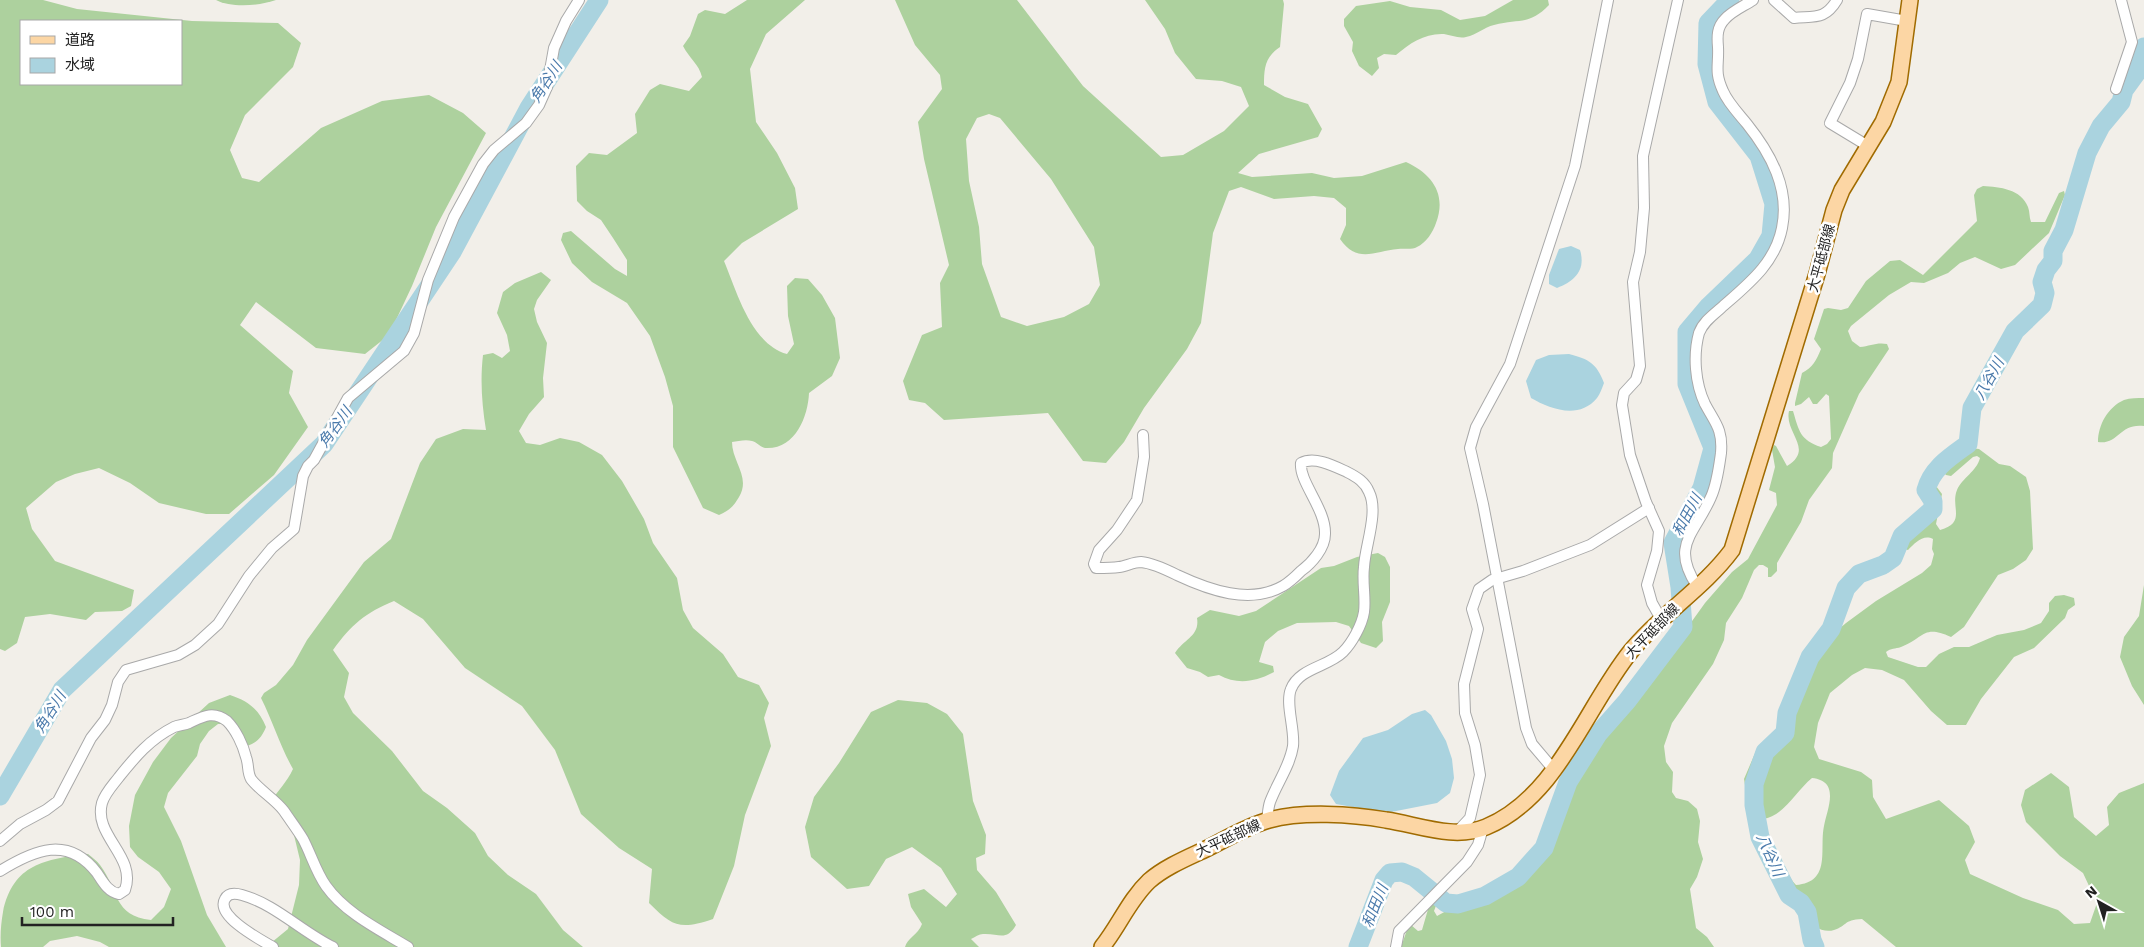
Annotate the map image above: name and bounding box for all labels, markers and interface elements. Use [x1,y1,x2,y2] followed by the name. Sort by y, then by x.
[20,20,182,85] legend
[65,31,95,49] text: 道路
[65,56,95,74] text: 水域
[526,57,567,106] water label: 角谷川
[1804,222,1838,294] street label: 大平砥部線
[1970,353,2009,403] water label: 八谷川
[314,402,357,450] water label: 角谷川
[1668,489,1706,539] water label: 和田川
[1622,600,1682,662] street label: 大平砥部線
[30,686,71,736] water label: 角谷川
[1193,816,1263,860] street label: 大平砥部線
[1753,831,1788,881] water label: 八谷川
[2074,877,2124,927] north arrow
[1358,880,1393,930] water label: 和田川
[2082,882,2100,901] text: N
[22,894,174,926] scale bar
[30,903,74,921] text: 100 m

